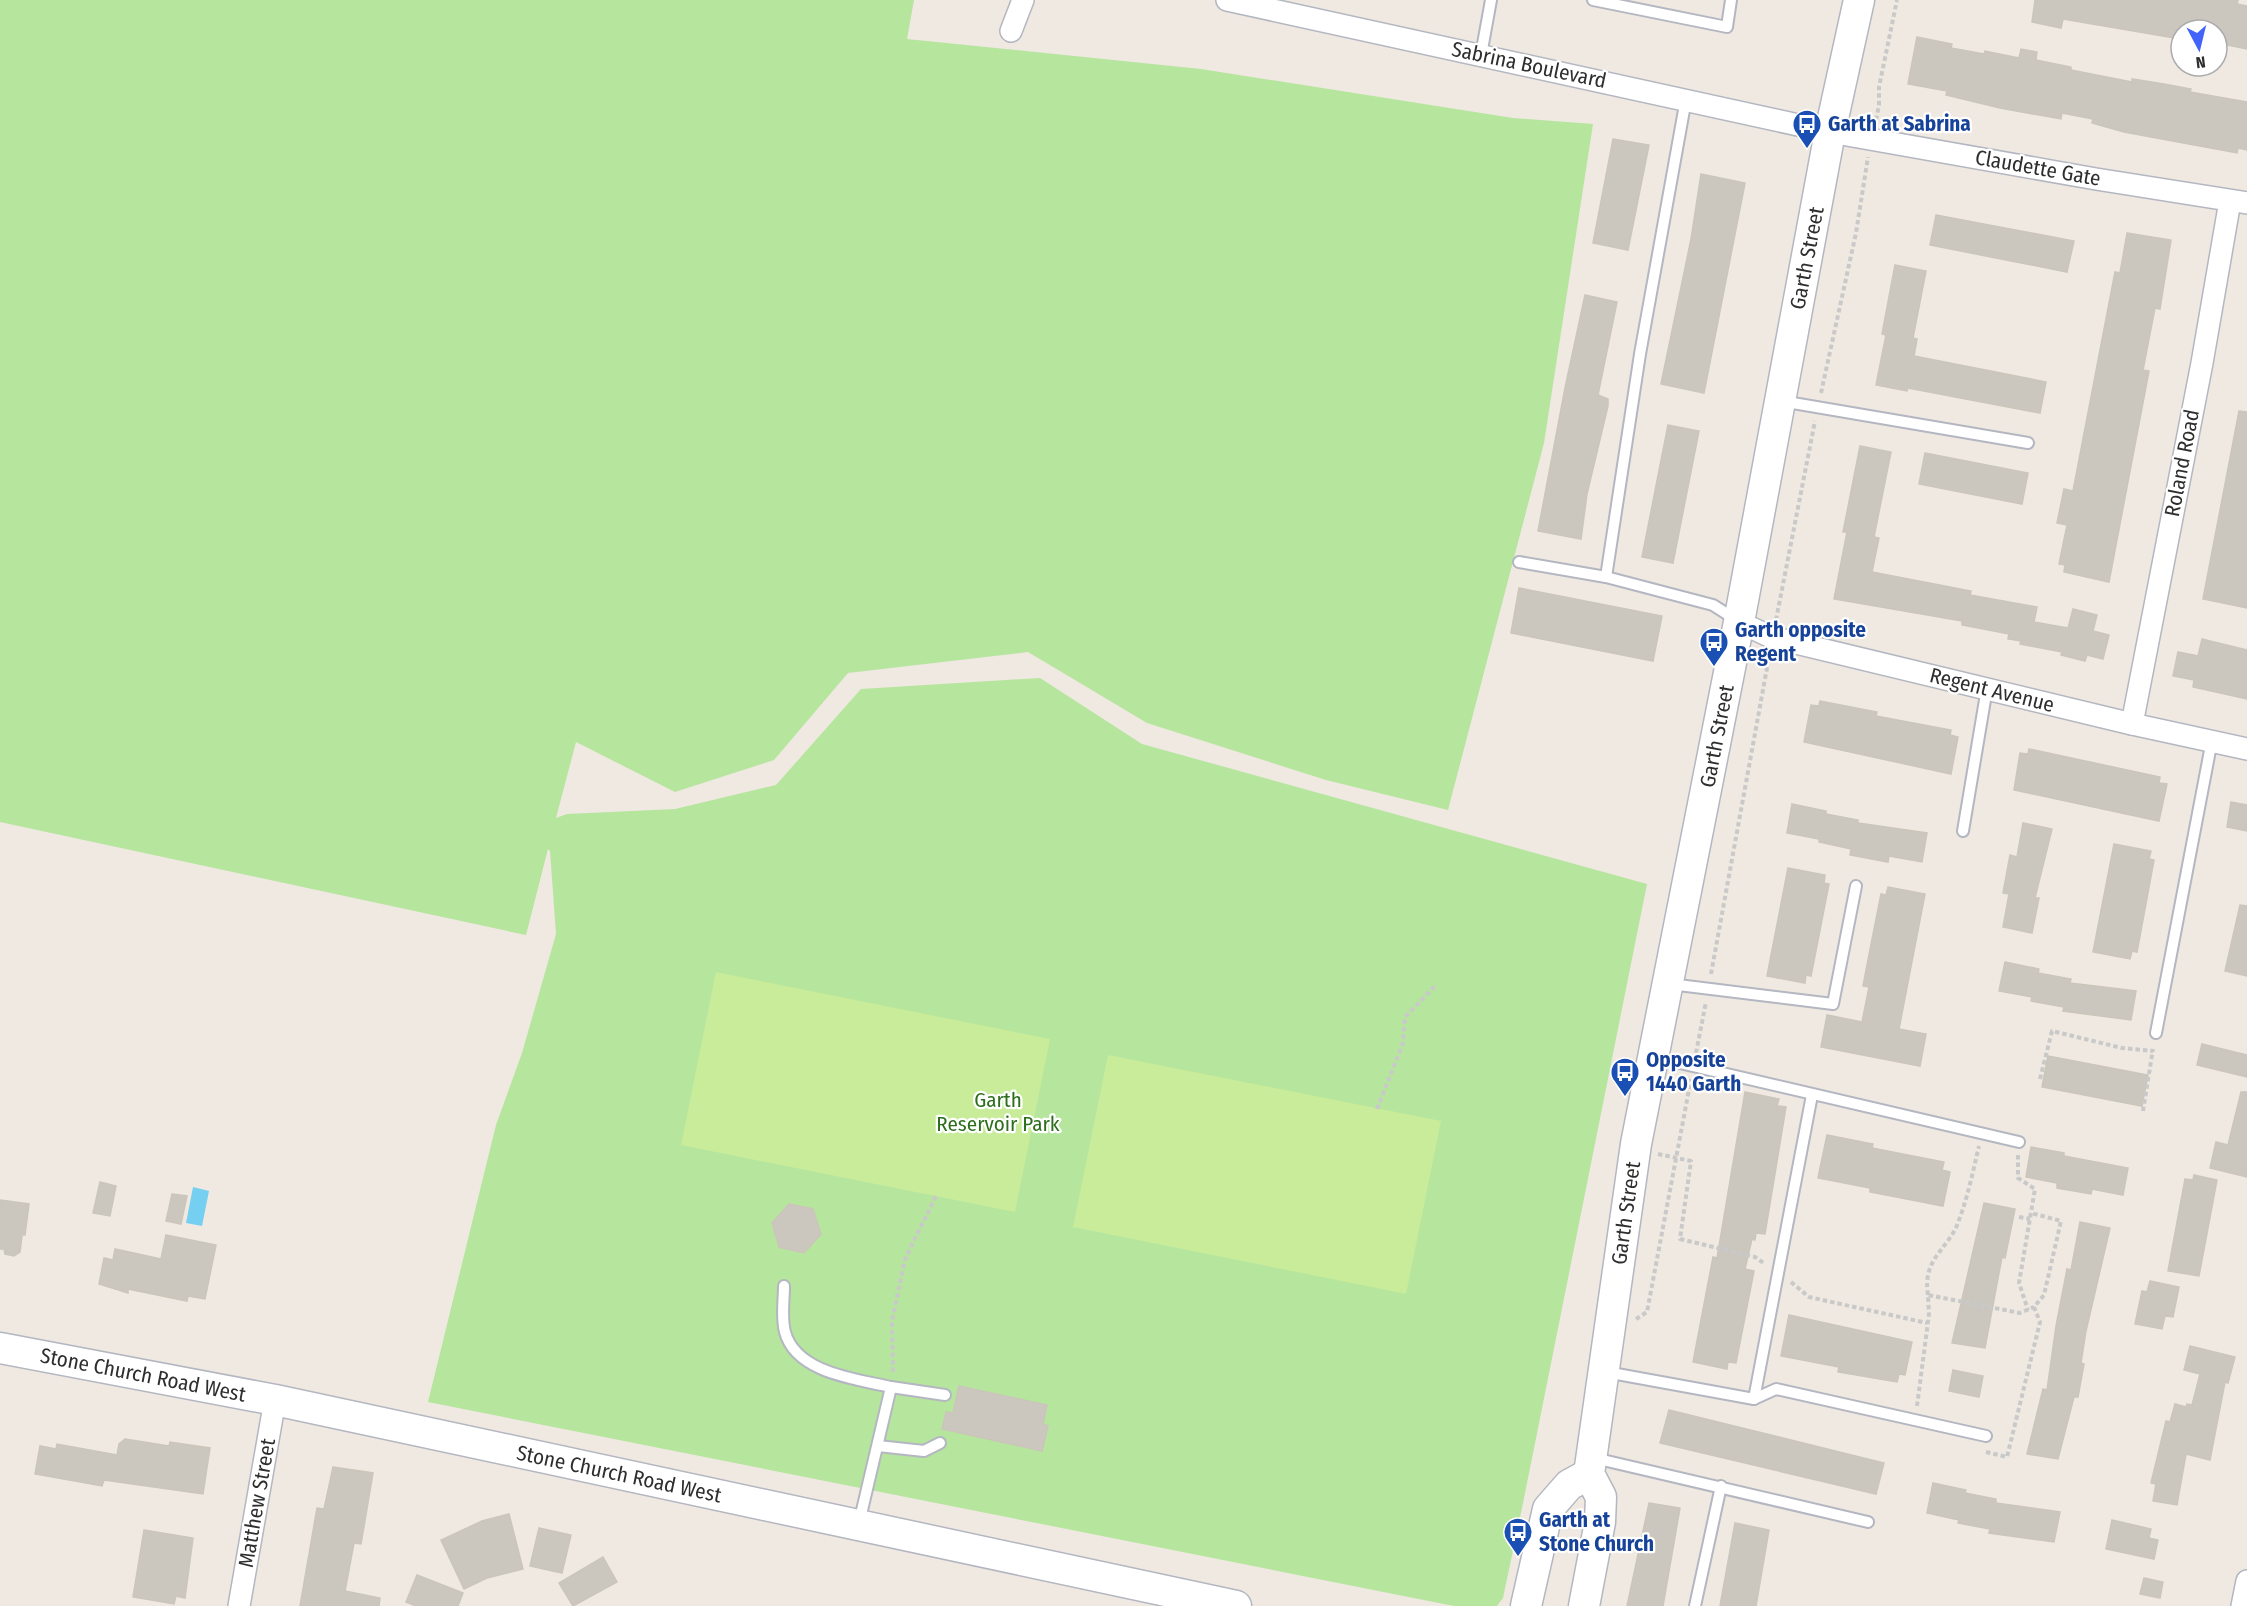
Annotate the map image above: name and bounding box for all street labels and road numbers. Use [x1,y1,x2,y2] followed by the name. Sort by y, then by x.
[1449,36,1609,94] street label: Sabrina Boulevard
[1973,144,2103,192] street label: Claudette Gate
[1784,204,1830,312] street label: Garth Street
[2159,407,2205,519] street label: Roland Road
[1927,662,2057,718] street label: Regent Avenue
[1694,682,1740,790] street label: Garth Street
[1606,1159,1646,1266] street label: Garth Street
[38,1342,248,1408] street label: Stone Church Road West
[233,1436,281,1570] street label: Matthew Street
[514,1440,724,1508] street label: Stone Church Road West

